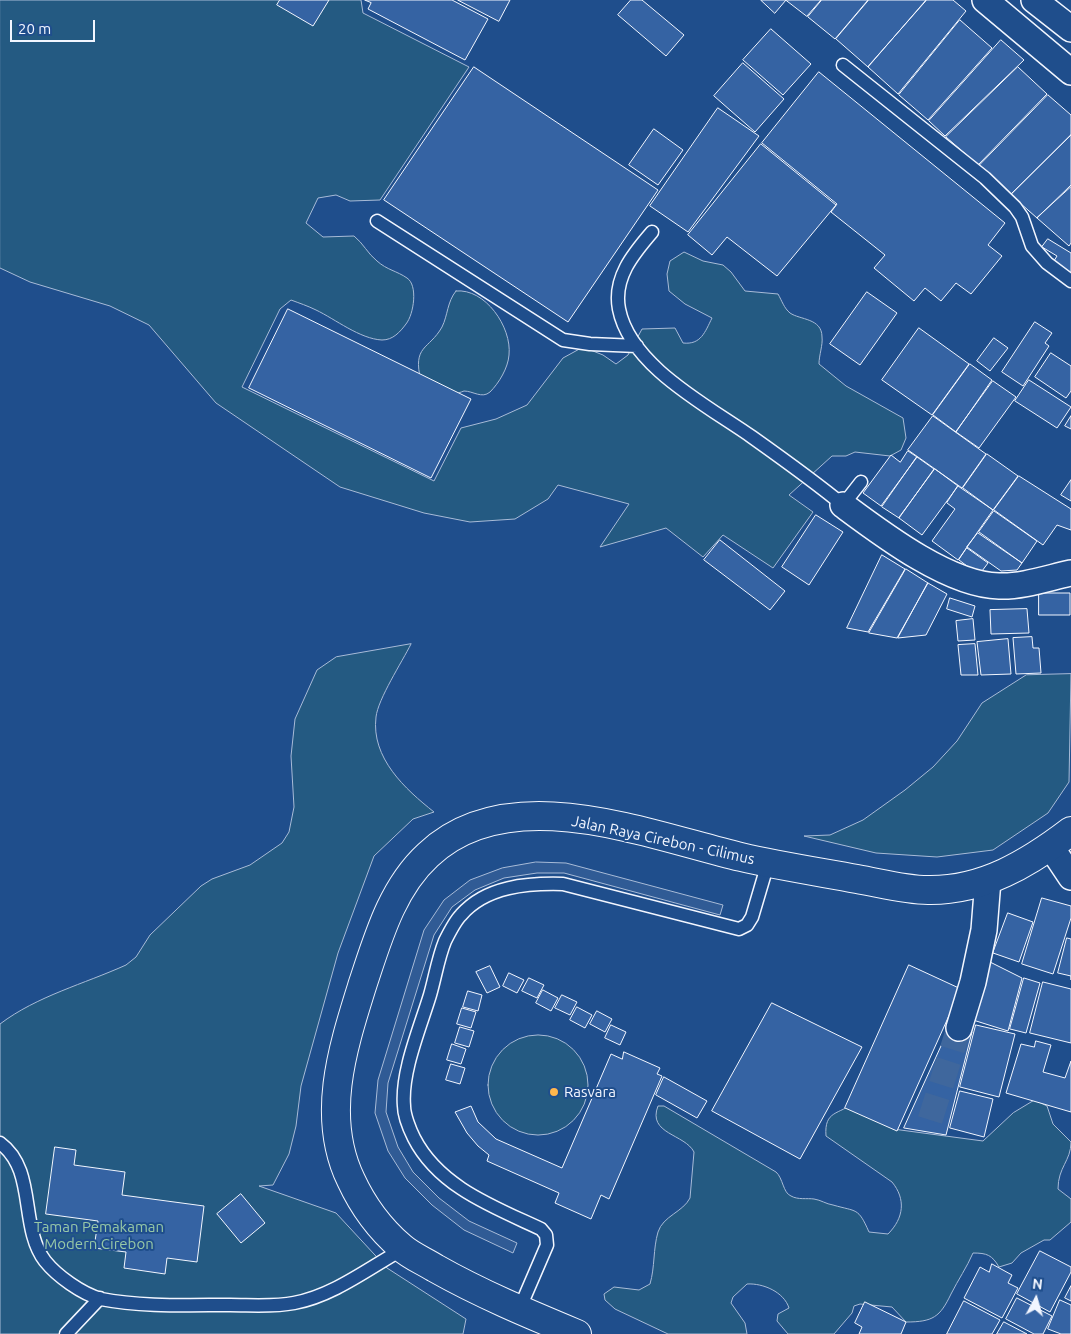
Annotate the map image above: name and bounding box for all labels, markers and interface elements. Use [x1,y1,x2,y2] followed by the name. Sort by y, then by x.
[12,10,98,42] scale bar
[18,20,51,37] text: 20 m
[570,812,756,868] street label: Jalan Raya Cirebon - Cilimus
[564,1083,616,1101] place label: Rasvara
[548,1086,560,1098] marker: Rasvara
[34,1218,164,1253] park label: Taman Pemakaman Modern Cirebon
[1011,1274,1061,1324] north arrow
[1032,1276,1044,1293] text: N

